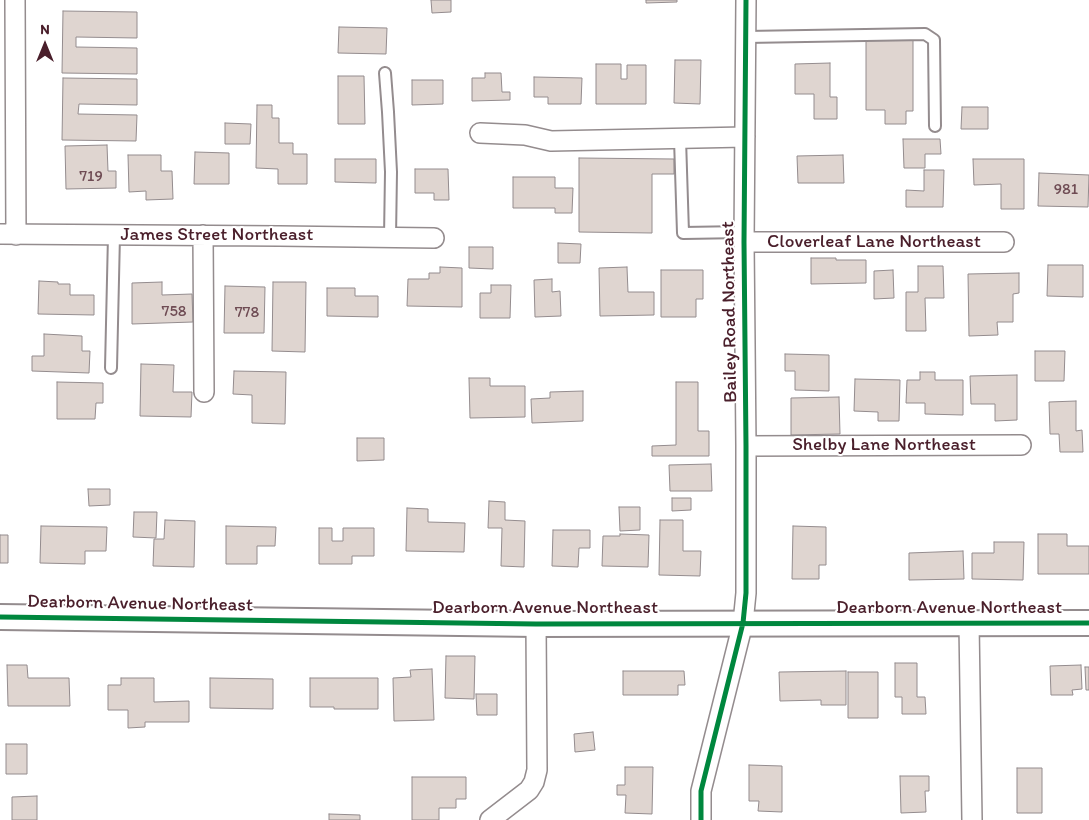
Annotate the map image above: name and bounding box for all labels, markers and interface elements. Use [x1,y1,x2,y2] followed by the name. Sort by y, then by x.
[20,20,70,70] north arrow
[40,21,50,38] text: N
[79,167,103,187] house number: 719
[1054,180,1078,200] house number: 981
[717,221,743,403] street label: Bailey Road Northeast
[121,224,313,246] street label: James Street Northeast
[767,231,981,253] street label: Cloverleaf Lane Northeast
[161,302,187,322] house number: 758
[235,303,259,323] house number: 778
[792,434,976,456] street label: Shelby Lane Northeast
[27,591,253,617] street label: Dearborn Avenue Northeast
[432,597,658,619] street label: Dearborn Avenue Northeast
[836,597,1062,619] street label: Dearborn Avenue Northeast

